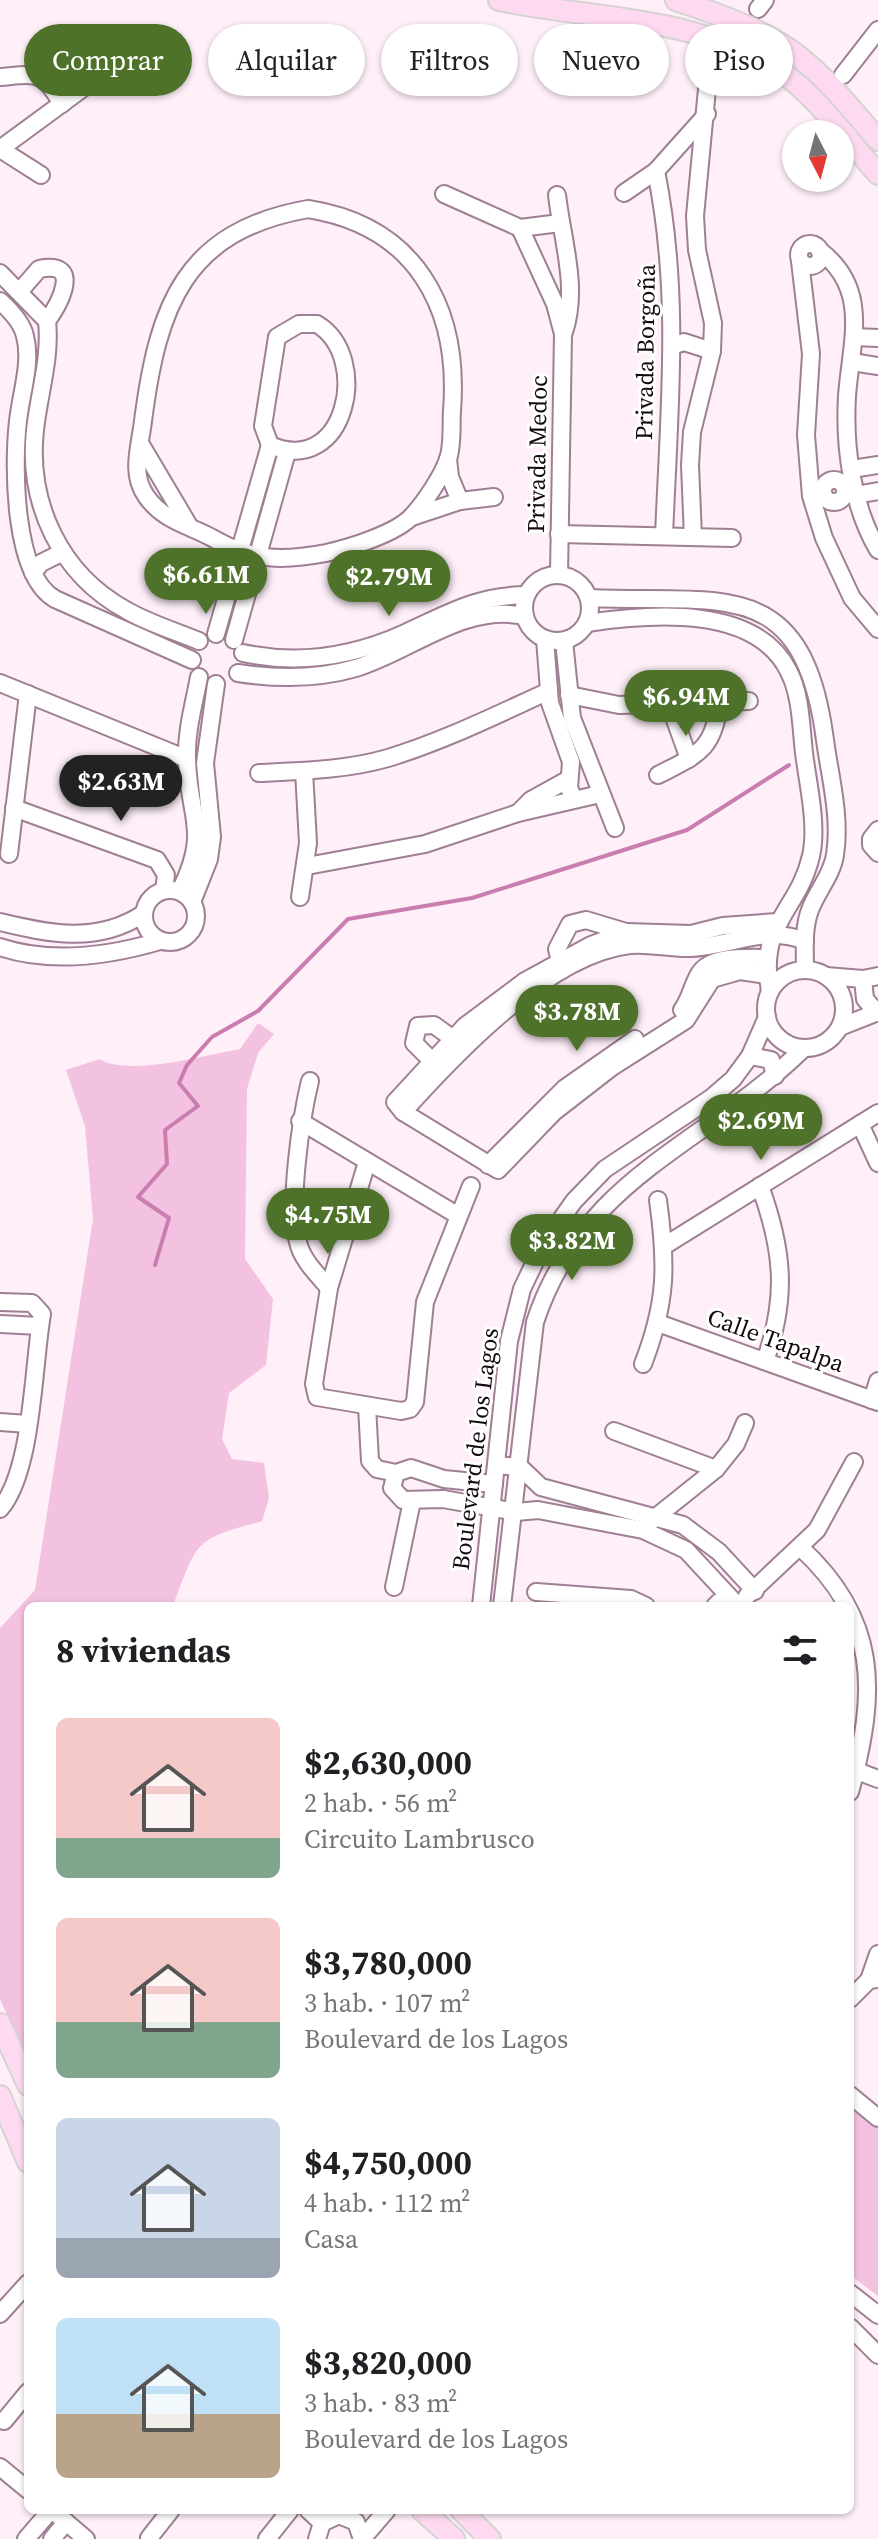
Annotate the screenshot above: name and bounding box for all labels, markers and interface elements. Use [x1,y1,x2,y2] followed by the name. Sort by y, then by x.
[24,24,192,96] chip: Comprar
[208,24,365,96] chip: Alquilar
[381,24,518,96] chip: Filtros
[534,24,669,96] chip: Nuevo
[685,24,793,96] chip: Piso
[782,120,854,192] north arrow
[782,120,854,192] map controls
[627,263,663,440] street label: Privada Borgoña
[519,375,555,533] street label: Privada Medoc
[141,548,271,616] pin: $6.61M
[324,550,454,618] pin: $2.79M
[162,556,250,592] text: $6.61M
[345,558,433,594] text: $2.79M
[621,670,751,738] pin: $6.94M
[642,678,730,714] text: $6.94M
[56,755,186,823] pin: $2.63M
[77,763,165,799] text: $2.63M
[512,985,642,1053] pin: $3.78M
[533,993,621,1029] text: $3.78M
[696,1094,826,1162] pin: $2.69M
[717,1102,805,1138] text: $2.69M
[263,1188,393,1256] pin: $4.75M
[284,1196,372,1232] text: $4.75M
[507,1214,637,1282] pin: $3.82M
[528,1222,616,1258] text: $3.82M
[703,1300,850,1380] street label: Calle Tapalpa
[444,1326,506,1572] street label: Boulevard de los Lagos
[56,1627,231,1673] text: 8 viviendas
[778,1628,822,1672] icon: filters
[304,1739,472,1785] text: $2,630,000
[120,1750,216,1846] icon: home
[304,1785,457,1821] text: 2 hab. · 56 m²
[304,1821,535,1857] text: Circuito Lambrusco
[304,1939,472,1985] text: $3,780,000
[120,1950,216,2046] icon: home
[304,1985,470,2021] text: 3 hab. · 107 m²
[304,2021,568,2057] text: Boulevard de los Lagos
[304,2139,472,2185] text: $4,750,000
[120,2150,216,2246] icon: home
[304,2185,470,2221] text: 4 hab. · 112 m²
[304,2221,358,2257] text: Casa
[304,2339,472,2385] text: $3,820,000
[120,2350,216,2446] icon: home
[304,2385,457,2421] text: 3 hab. · 83 m²
[304,2421,568,2457] text: Boulevard de los Lagos

